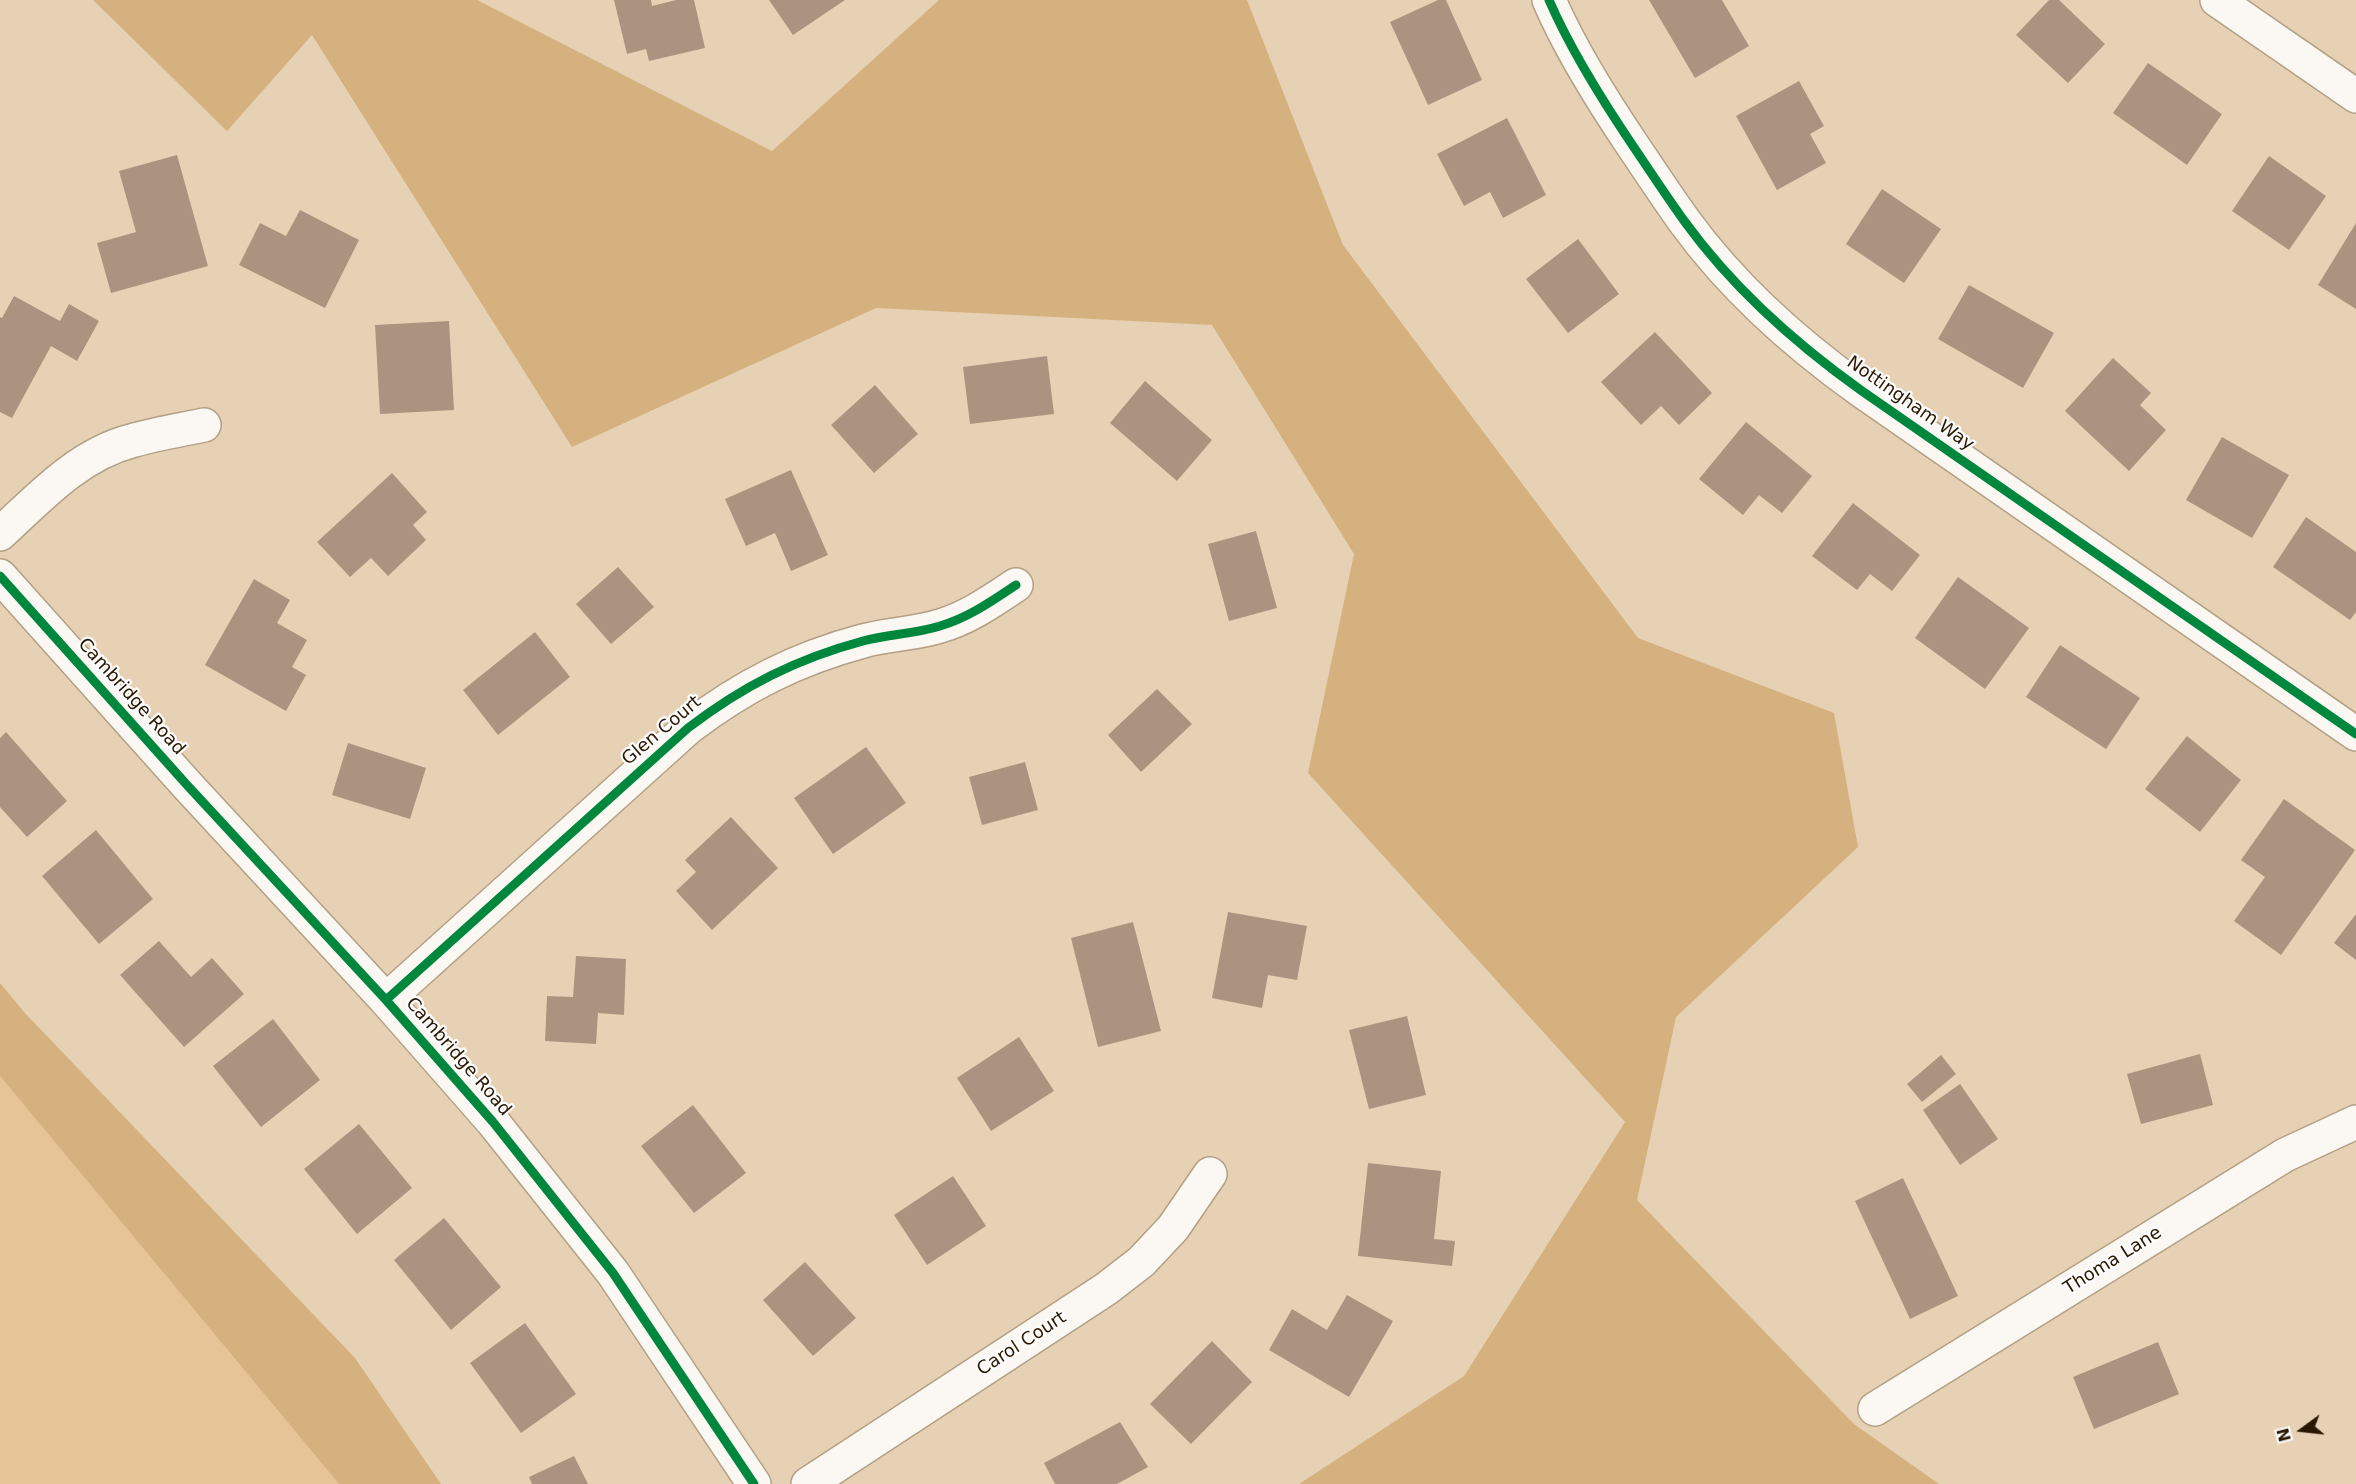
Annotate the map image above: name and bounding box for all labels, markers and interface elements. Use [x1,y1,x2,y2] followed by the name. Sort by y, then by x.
[1842,352,1978,456] street label: Nottingham Way
[73,634,189,760] street label: Cambridge Road
[618,692,706,770] street label: Glen Court
[401,993,515,1121] street label: Cambridge Road
[2060,1222,2166,1300] street label: Thoma Lane
[973,1307,1071,1381] street label: Carol Court
[2272,1400,2332,1460] north arrow
[2273,1426,2295,1444] text: N

